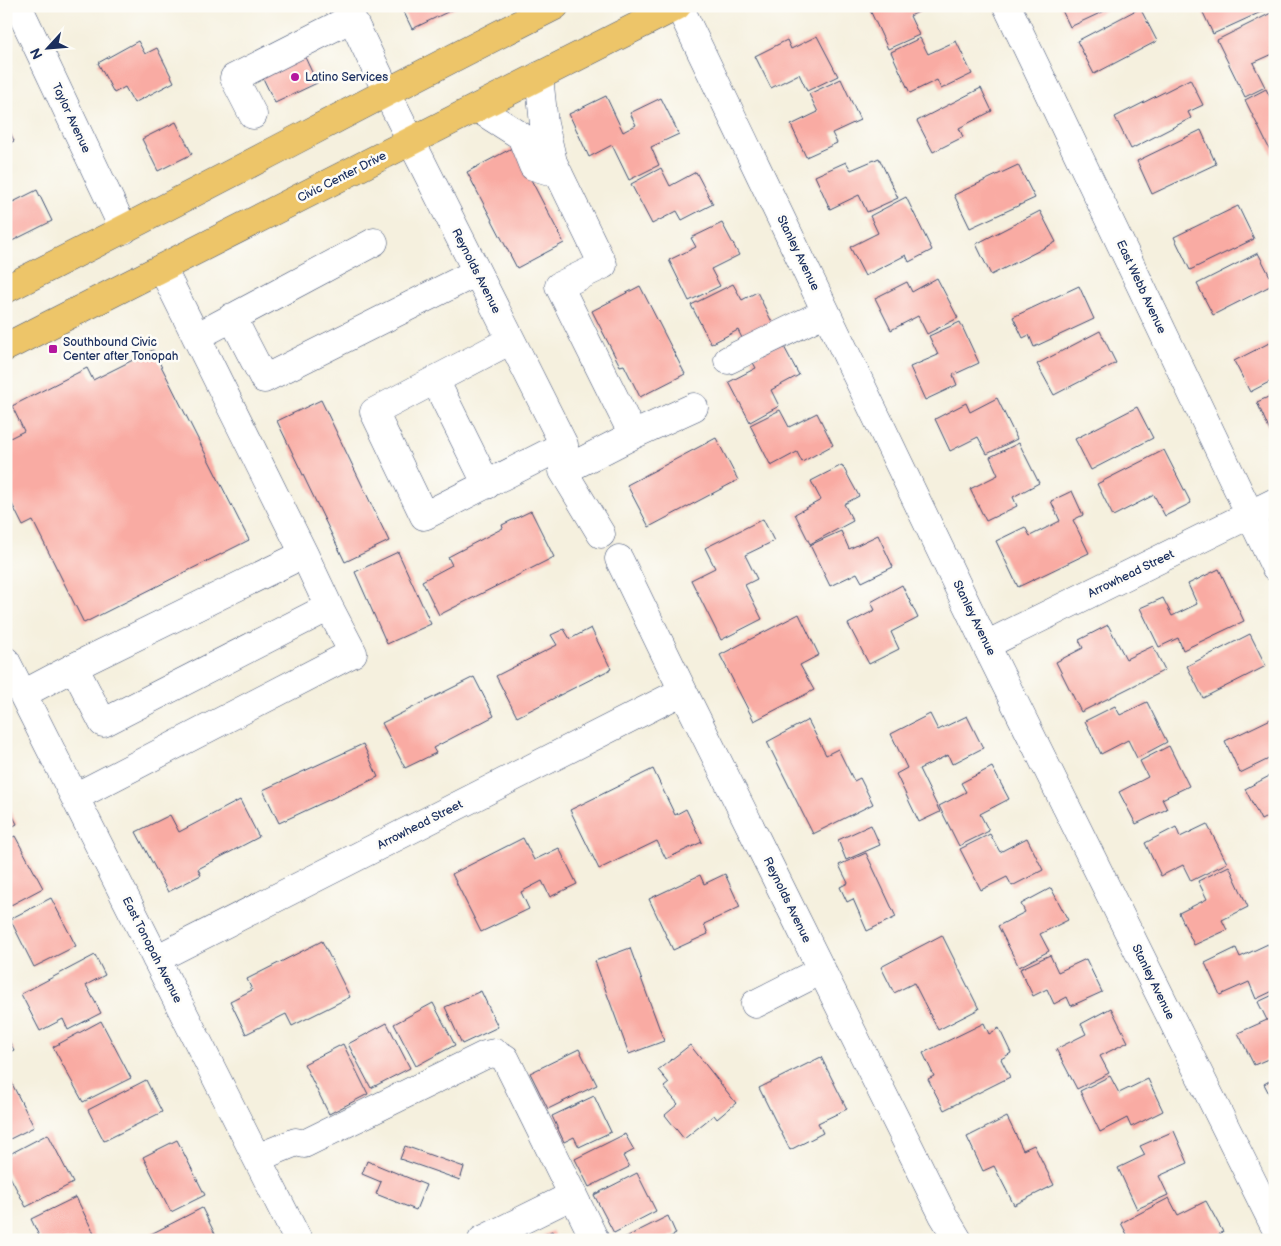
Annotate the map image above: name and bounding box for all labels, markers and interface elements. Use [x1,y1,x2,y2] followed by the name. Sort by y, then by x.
[22,22,72,72] north arrow
[27,45,47,62] text: N
[305,70,388,85] place label: Latino Services
[289,71,301,83] marker: Latino Services
[48,81,94,155] street label: Taylor Avenue
[295,148,389,206] street label: Civic Center Drive
[773,213,823,293] street label: Stanley Avenue
[448,226,504,316] street label: Reynolds Avenue
[1113,238,1169,336] street label: East Webb Avenue
[63,335,179,364] place label: Southbound Civic Center after Tonopah
[47,343,59,355] marker: Southbound Civic Center after Tonopah
[1085,547,1177,601] street label: Arrowhead Street
[949,578,999,658] street label: Stanley Avenue
[375,797,466,853] street label: Arrowhead Street
[760,855,814,945] street label: Reynolds Avenue
[119,894,185,1006] street label: East Tonopah Avenue
[1128,942,1178,1022] street label: Stanley Avenue

